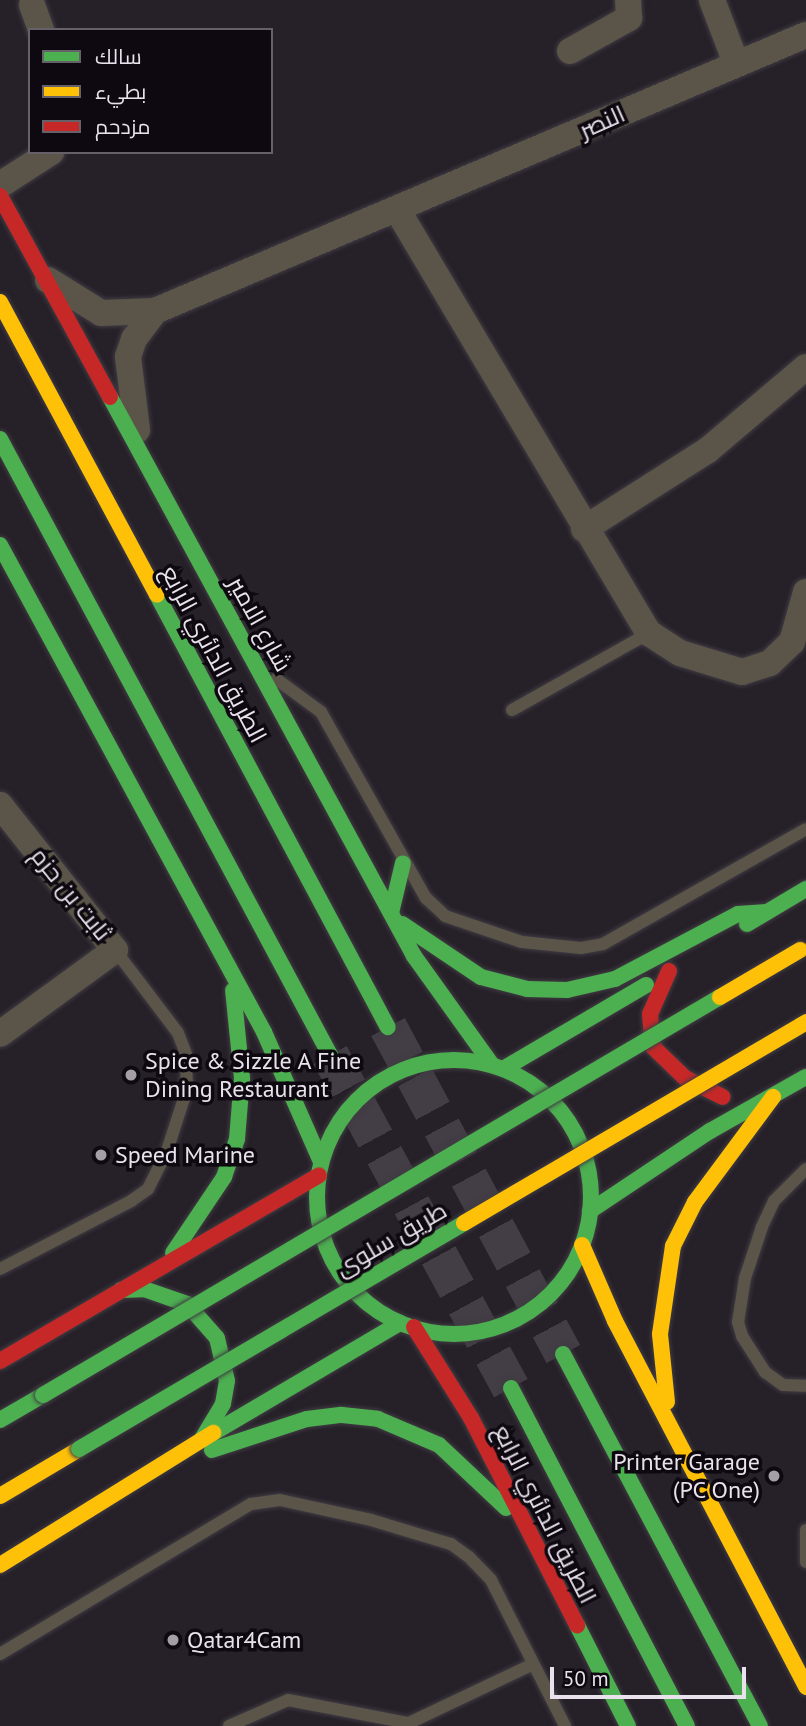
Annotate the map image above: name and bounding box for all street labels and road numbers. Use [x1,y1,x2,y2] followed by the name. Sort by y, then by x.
[575,99,629,145] street label: النصر
[155,560,273,748] street label: الطريق الدائري الرابع
[222,571,298,677] street label: شارع الامير
[25,842,117,946] street label: ثابت بن حزم
[330,1196,452,1282] street label: طريق سلوى
[488,1420,602,1608] street label: الطريق الدائري الرابع

